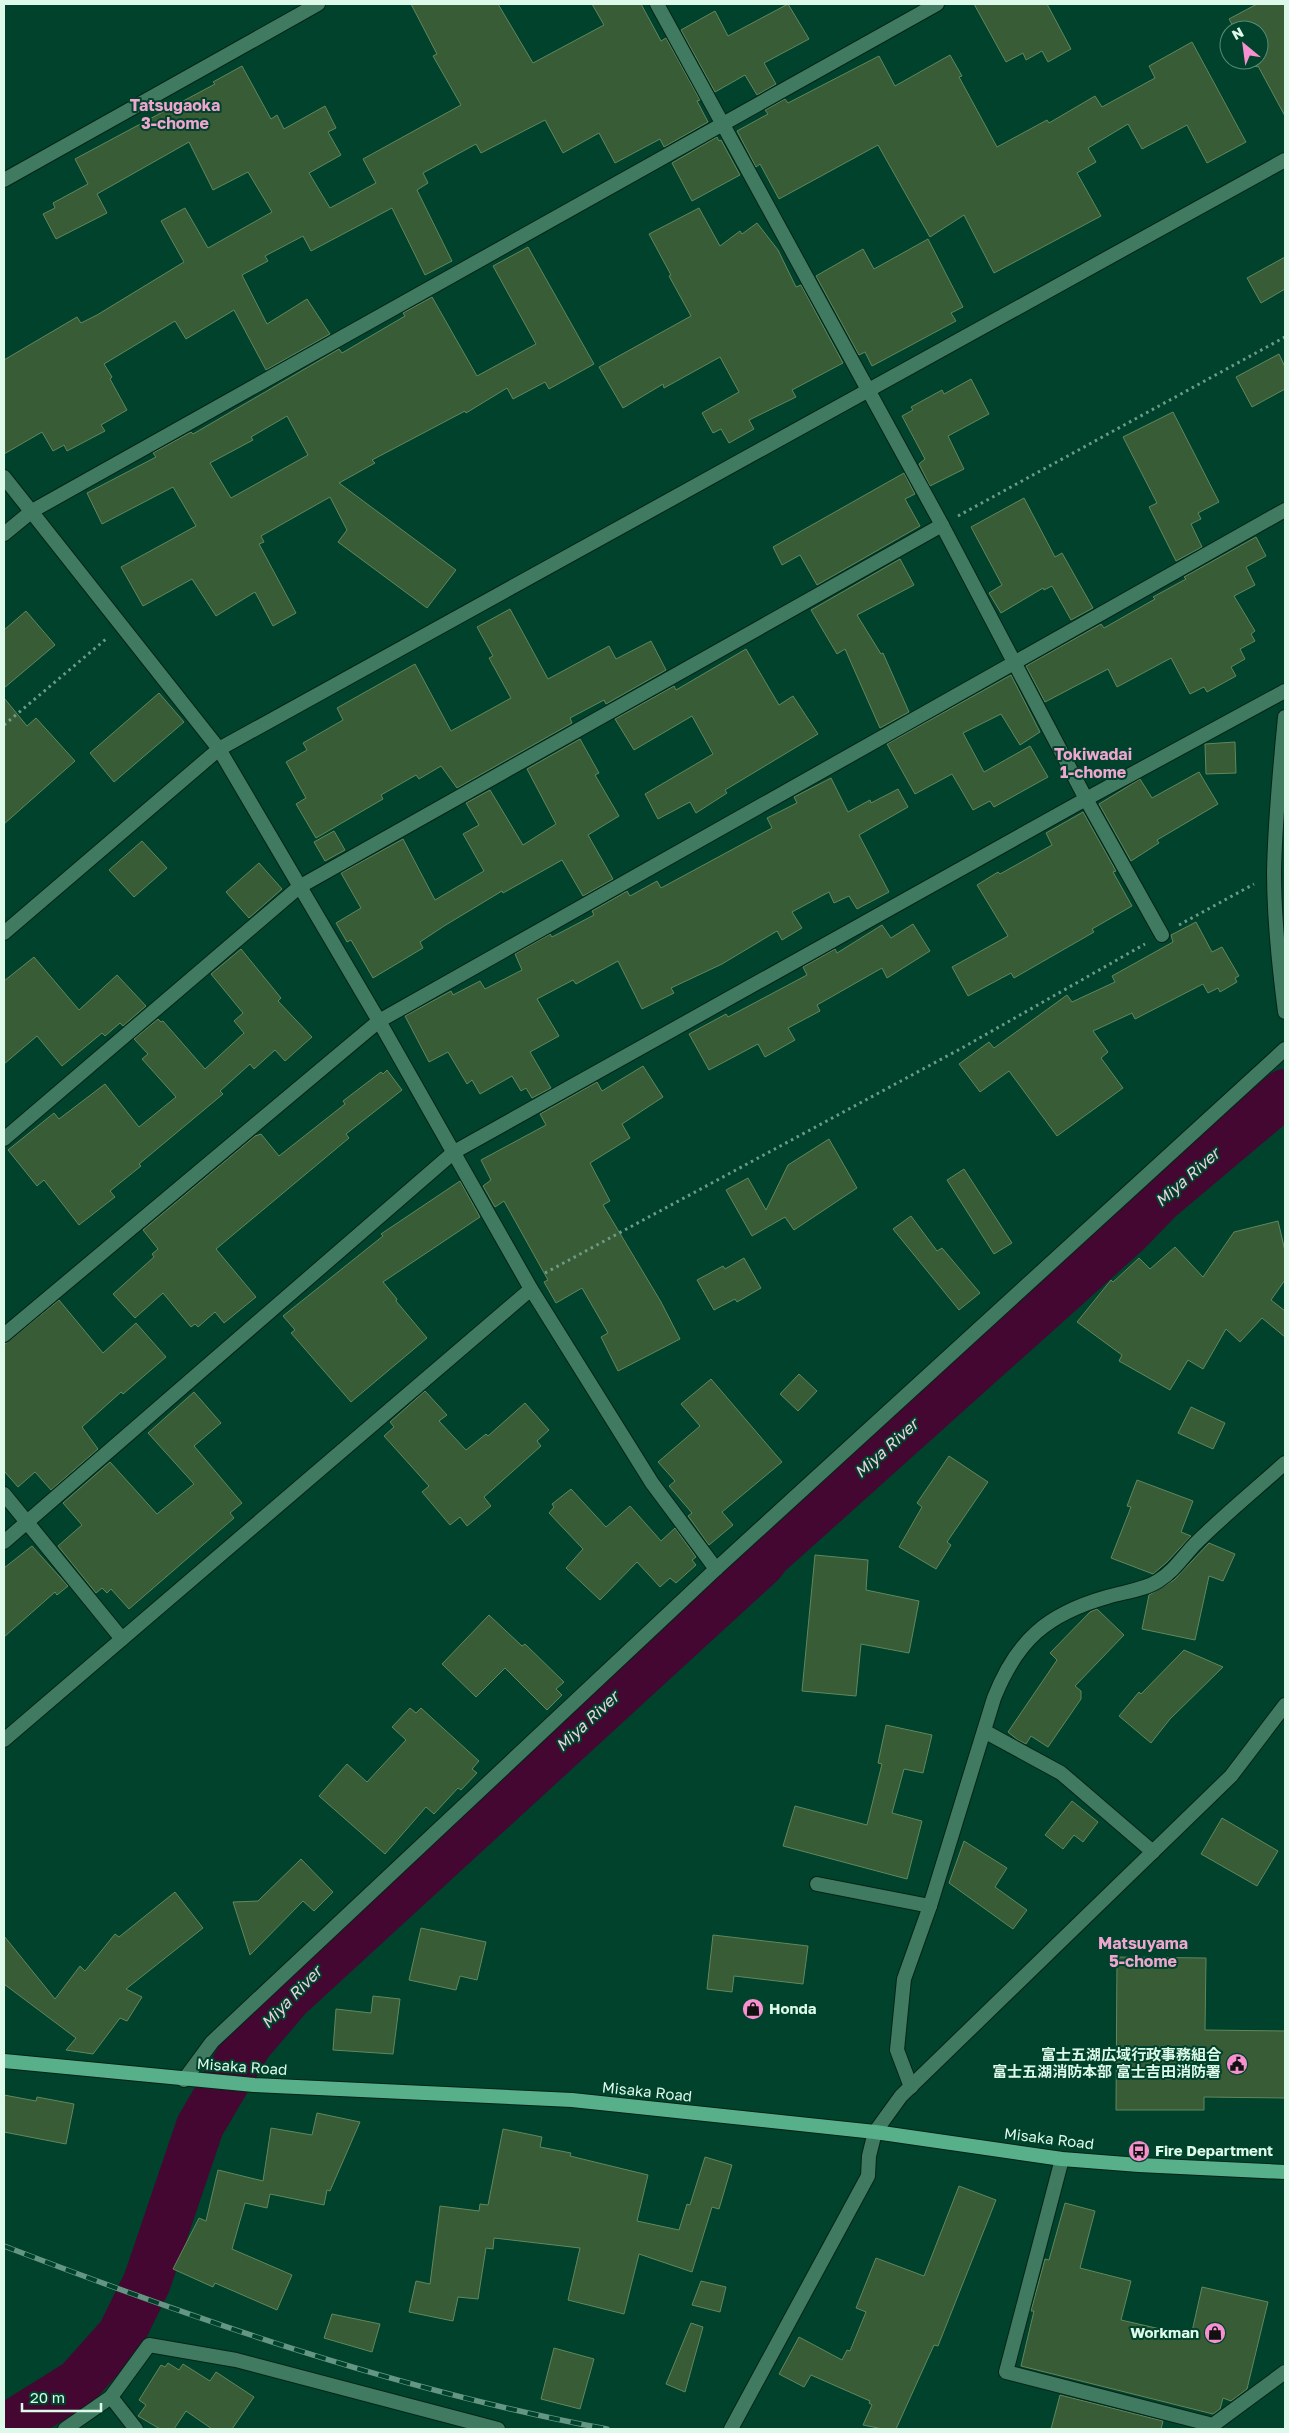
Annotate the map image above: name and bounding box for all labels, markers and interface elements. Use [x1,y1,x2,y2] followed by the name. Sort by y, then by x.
[1219,20,1269,70] north arrow
[1229,23,1246,43] text: N
[130,95,220,133] district label: Tatsugaoka 3-chome
[1054,744,1132,782] district label: Tokiwadai 1-chome
[1151,1142,1225,1210] water label: Miya River
[850,1412,924,1482] water label: Miya River
[551,1685,625,1755] water label: Miya River
[1098,1933,1188,1971] district label: Matsuyama 5-chome
[256,1960,328,2032] water label: Miya River
[741,1997,765,2021] shop icon: Honda
[769,1999,817,2017] place label: Honda
[992,2045,1222,2080] place label: 富士五湖広域行政事務組合 富士五湖消防本部 富士吉田消防署
[1225,2052,1249,2076] public building icon: 富士五湖広域行政事務組合 富士五湖消防本部 富士吉田消防署
[196,2054,288,2078] street label: Misaka Road
[601,2077,693,2105] street label: Misaka Road
[1003,2124,1095,2152] street label: Misaka Road
[1127,2139,1151,2163] bus stop icon: Fire Department
[1155,2141,1273,2159] place label: Fire Department
[1203,2321,1227,2345] shop icon: Workman
[1130,2323,1199,2341] place label: Workman
[22,2380,101,2412] scale bar
[30,2388,65,2406] text: 20 m

